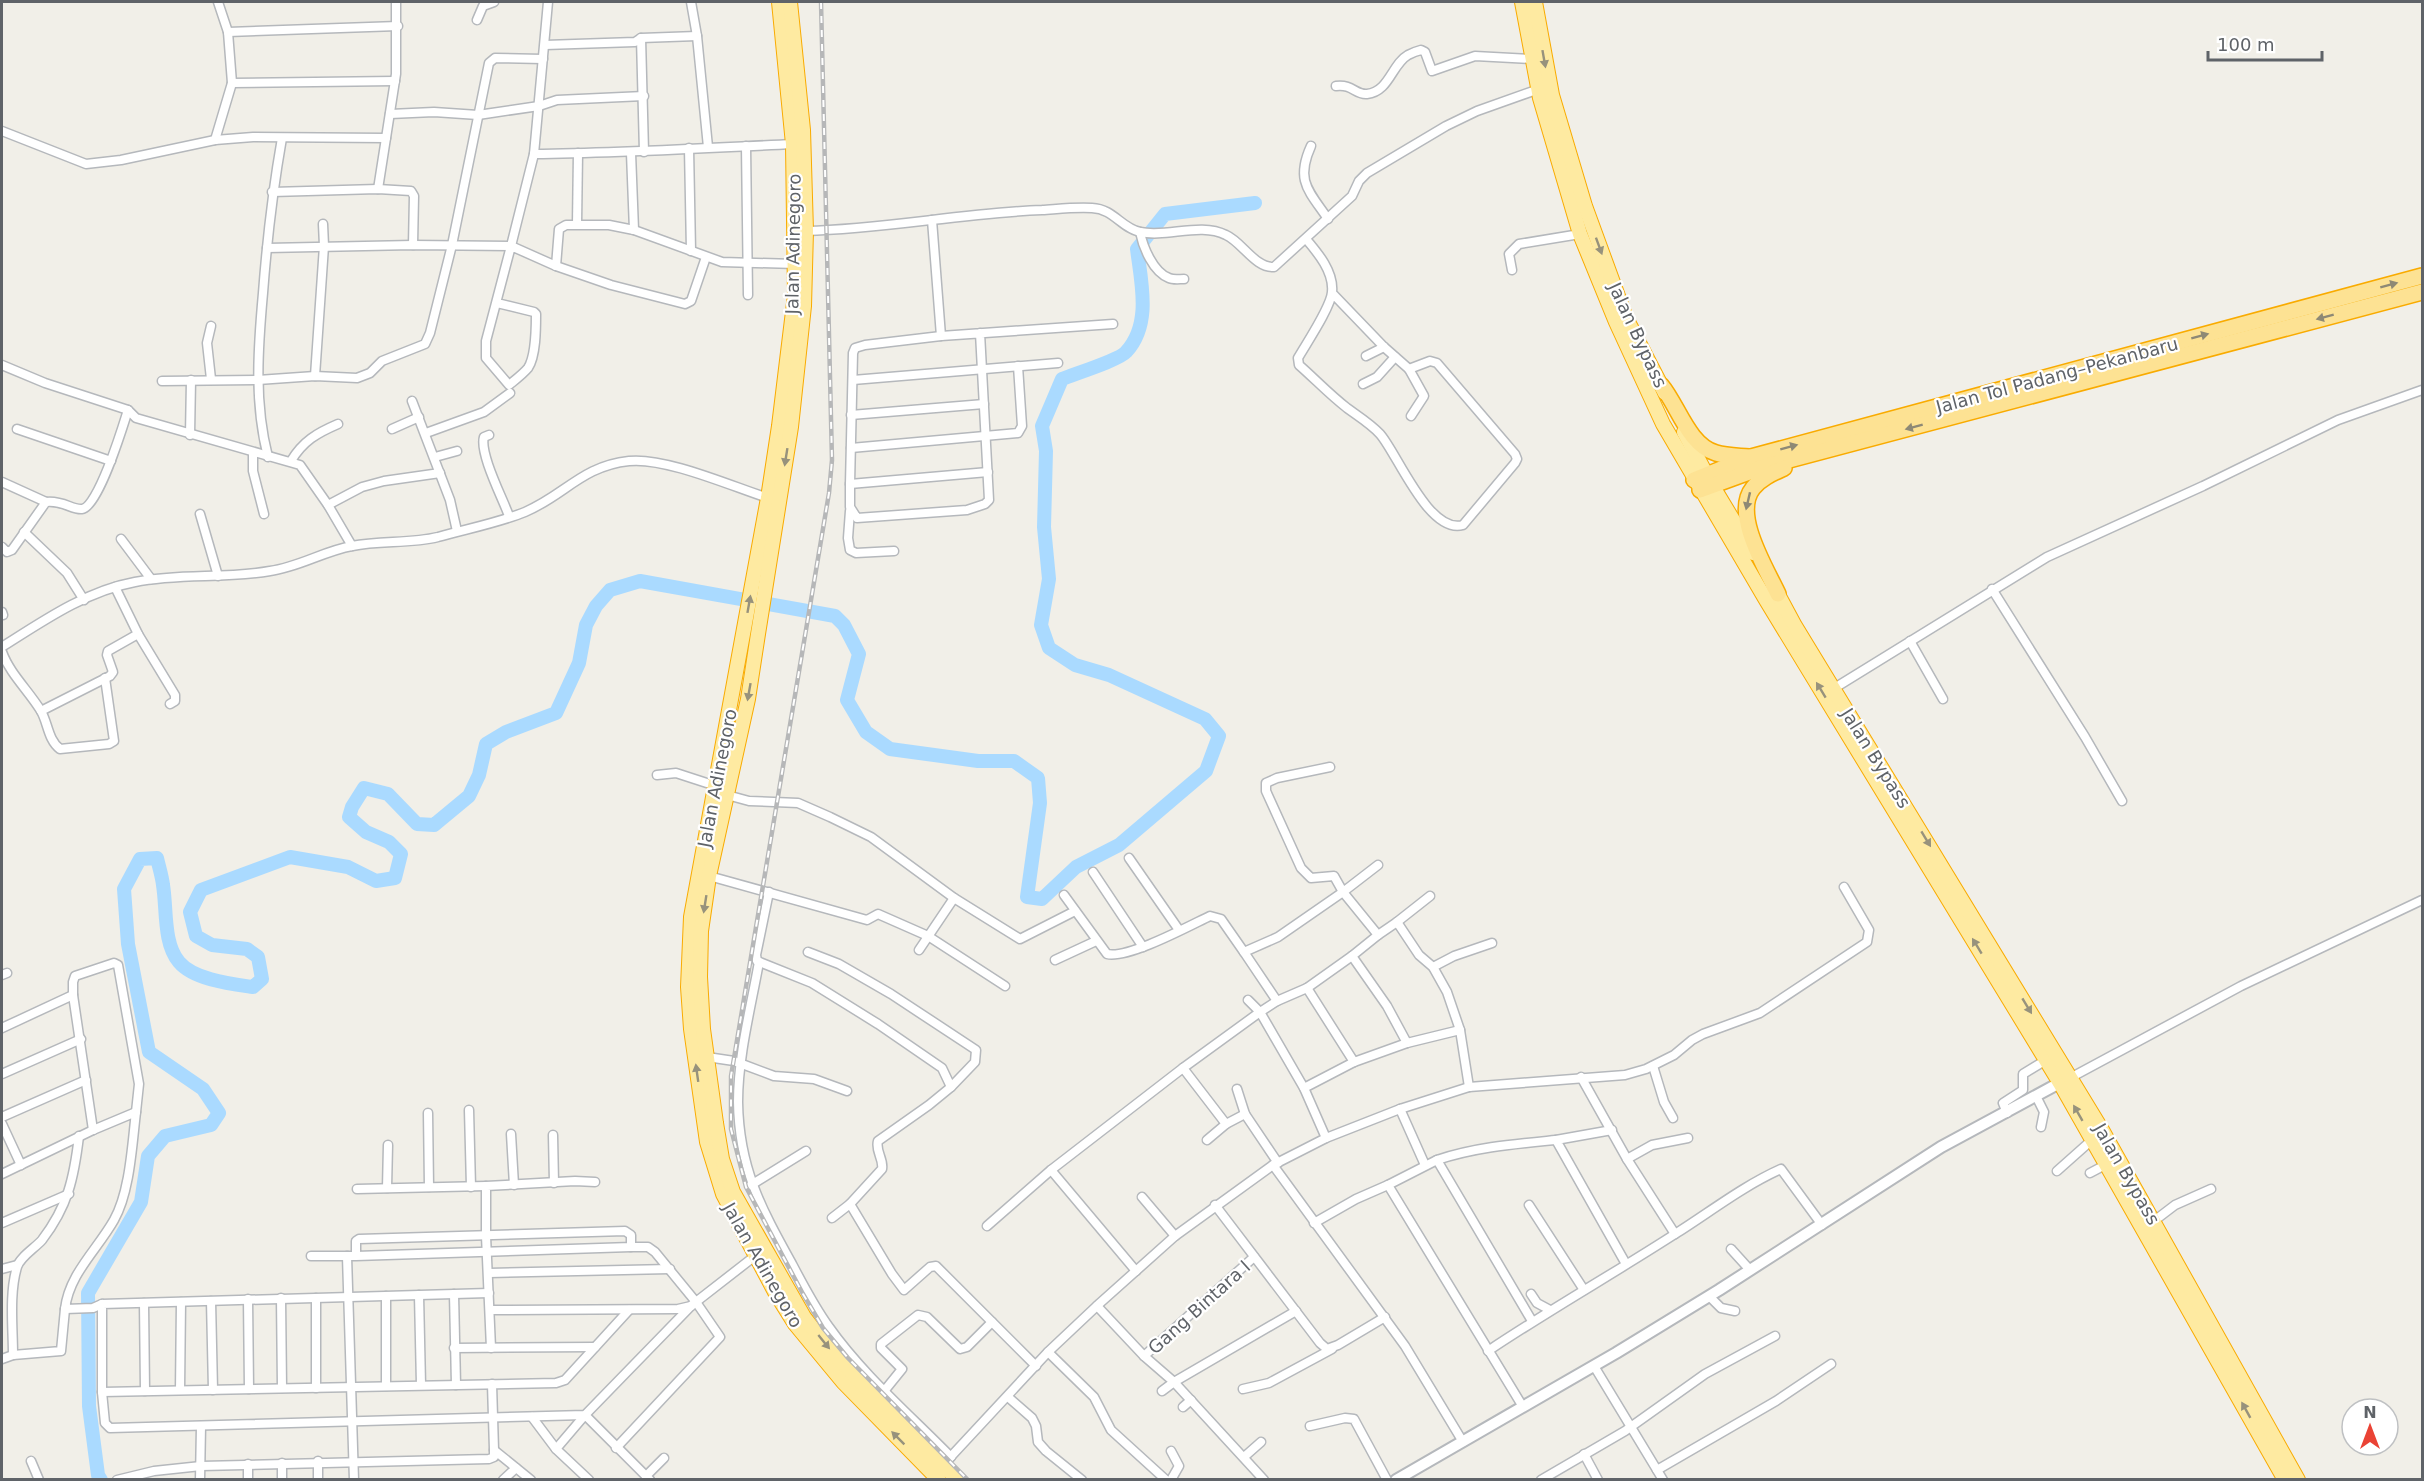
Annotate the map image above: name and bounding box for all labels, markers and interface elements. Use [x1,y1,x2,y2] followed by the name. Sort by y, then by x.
[2208,24,2322,62] scale bar
[2217,34,2275,55] text: 100 m
[1540,50,1549,69] one-way arrow
[781,173,805,316] street label: Jalan Adinegoro
[1595,237,1605,255] one-way arrow
[1604,278,1672,391] street label: Jalan Bypass
[2379,280,2398,290] one-way arrow
[2316,313,2335,323] one-way arrow
[2192,331,2210,340] one-way arrow
[1933,333,2180,418] street label: Jalan Tol Padang–Pekanbaru
[1905,423,1923,432] one-way arrow
[1780,442,1798,451] one-way arrow
[781,448,790,467] one-way arrow
[1743,492,1753,511] one-way arrow
[745,594,754,613] one-way arrow
[1815,682,1826,698] one-way arrow
[744,683,753,702] one-way arrow
[1836,703,1915,812] street label: Jalan Bypass
[693,707,741,850] street label: Jalan Adinegoro
[1920,831,1931,847] one-way arrow
[701,894,710,913] one-way arrow
[1971,938,1982,954] one-way arrow
[2021,998,2032,1014] one-way arrow
[693,1064,702,1083] one-way arrow
[2072,1105,2083,1121] one-way arrow
[2089,1119,2165,1228] street label: Jalan Bypass
[718,1198,807,1331] street label: Jalan Adinegoro
[1144,1256,1254,1358] street label: Gang Bintara I
[817,1335,830,1350] one-way arrow
[2340,1397,2400,1457] north arrow
[2241,1402,2252,1418] one-way arrow
[2363,1403,2377,1422] text: N
[891,1431,905,1445] one-way arrow

